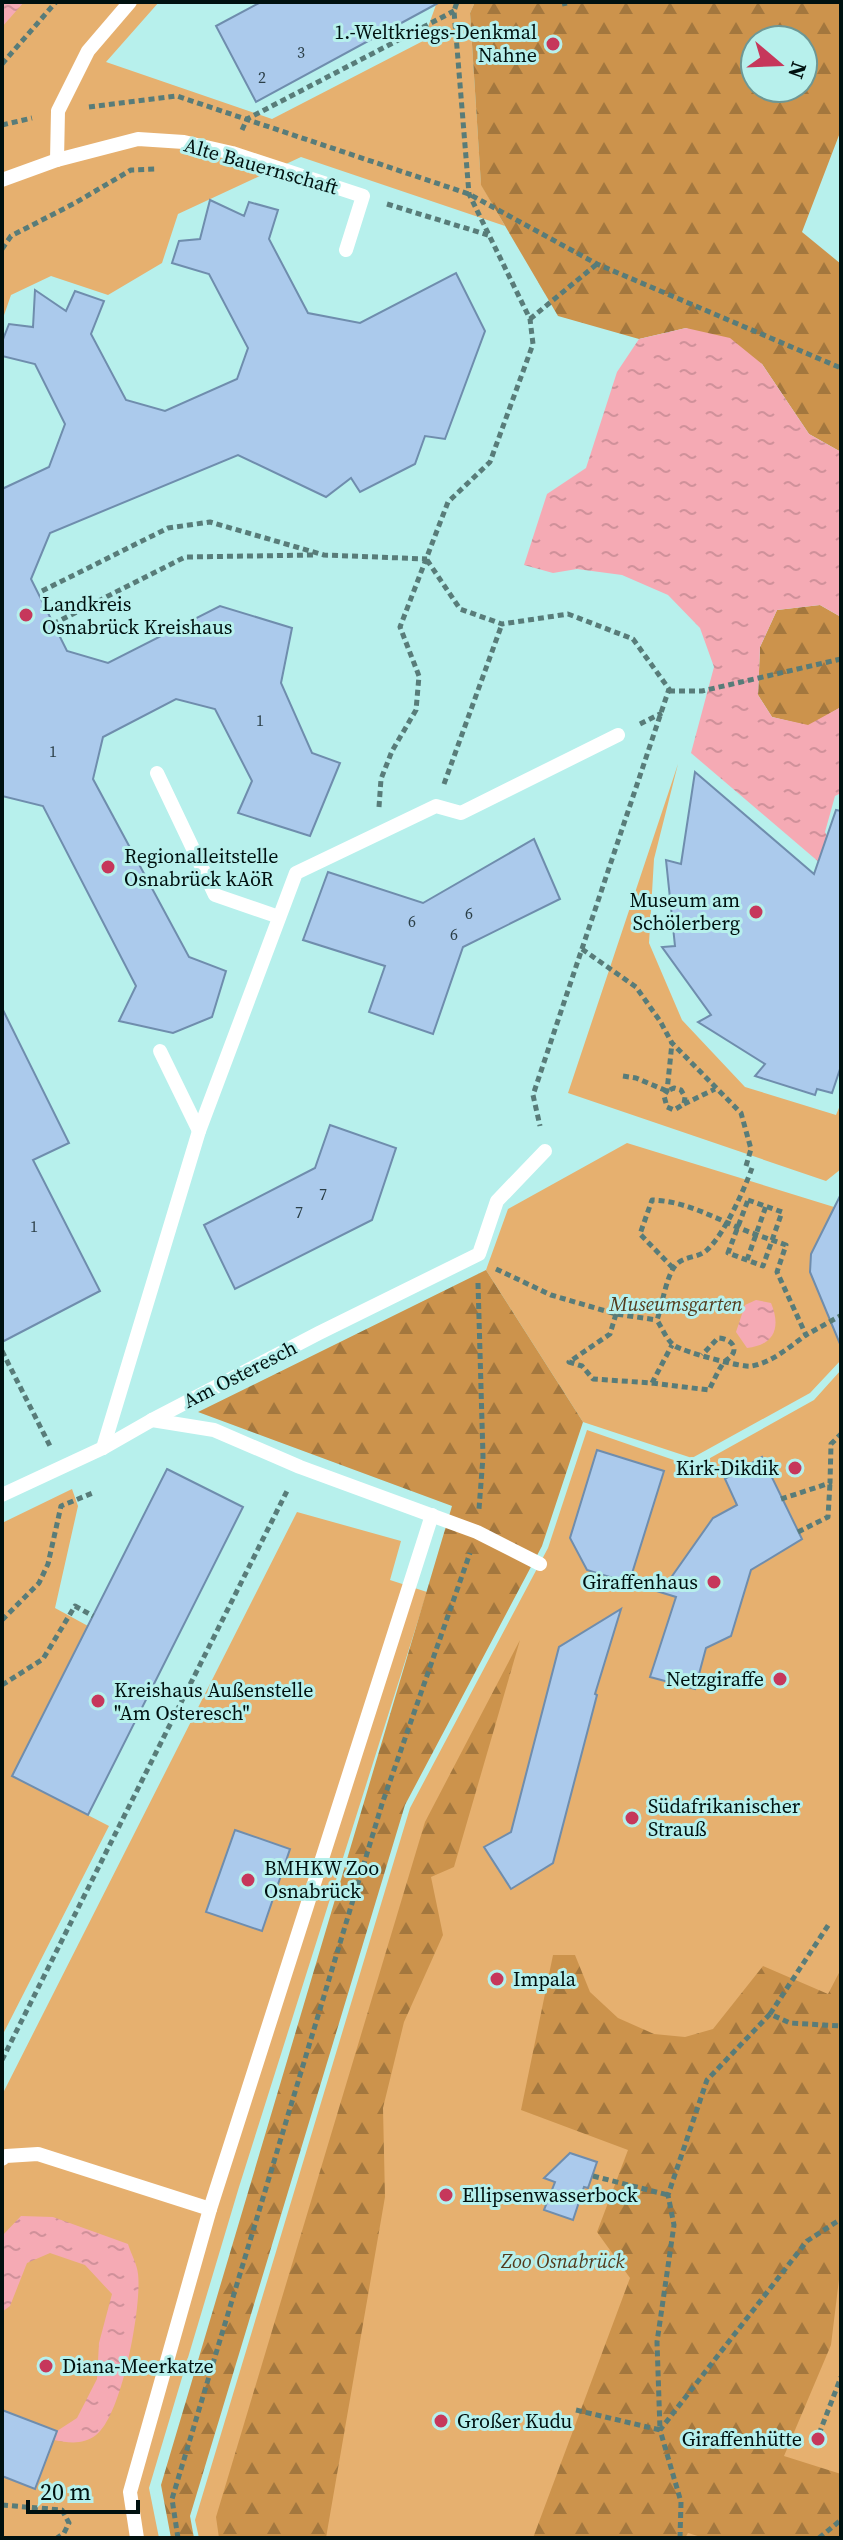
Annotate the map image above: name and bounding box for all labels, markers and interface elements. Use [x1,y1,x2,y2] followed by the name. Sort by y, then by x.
[334,18,537,69] place label: 1.-Weltkriegs-Denkmal Nahne
[739,24,819,104] north arrow
[544,35,562,53] marker: 1.-Weltkriegs-Denkmal Nahne
[297,41,305,63] house number: 3
[781,58,815,83] text: N
[258,66,266,88] house number: 2
[181,131,341,201] street label: Alte Bauernschaft
[42,590,233,641] place label: Landkreis Osnabrück Kreishaus
[17,606,35,624] marker: Landkreis Osnabrück Kreishaus
[256,709,264,731] house number: 1
[49,740,57,762] house number: 1
[124,842,279,893] place label: Regionalleitstelle Osnabrück kAöR
[99,858,117,876] marker: Regionalleitstelle Osnabrück kAöR
[629,886,740,937] place label: Museum am Schölerberg
[465,902,473,924] house number: 6
[747,903,765,921] marker: Museum am Schölerberg
[408,910,416,932] house number: 6
[450,923,458,945] house number: 6
[319,1183,327,1205] house number: 7
[295,1201,303,1223] house number: 7
[30,1215,38,1237] house number: 1
[608,1290,743,1318] park label: Museumsgarten
[178,1333,302,1415] street label: Am Osteresch
[676,1454,779,1482] place label: Kirk-Dikdik
[786,1459,804,1477] marker: Kirk-Dikdik
[582,1568,698,1596] place label: Giraffenhaus
[705,1573,723,1591] marker: Giraffenhaus
[666,1665,764,1693] place label: Netzgiraffe
[771,1670,789,1688] marker: Netzgiraffe
[114,1676,313,1727] place label: Kreishaus Außenstelle "Am Osteresch"
[89,1692,107,1710] marker: Kreishaus Außenstelle "Am Osteresch"
[648,1792,801,1843] place label: Südafrikanischer Strauß
[623,1809,641,1827] marker: Südafrikanischer Strauß
[264,1854,379,1905] place label: BMHKW Zoo Osnabrück
[239,1871,257,1889] marker: BMHKW Zoo Osnabrück
[513,1965,577,1993] place label: Impala
[488,1970,506,1988] marker: Impala
[462,2181,638,2209] place label: Ellipsenwasserbock
[437,2186,455,2204] marker: Ellipsenwasserbock
[500,2247,625,2275] park label: Zoo Osnabrück
[62,2352,214,2380] place label: Diana-Meerkatze
[37,2357,55,2375] marker: Diana-Meerkatze
[457,2407,572,2435] place label: Großer Kudu
[432,2412,450,2430] marker: Großer Kudu
[682,2425,802,2453] place label: Giraffenhütte
[809,2430,827,2448] marker: Giraffenhütte
[28,2464,138,2514] scale bar
[40,2475,91,2508] text: 20 m

